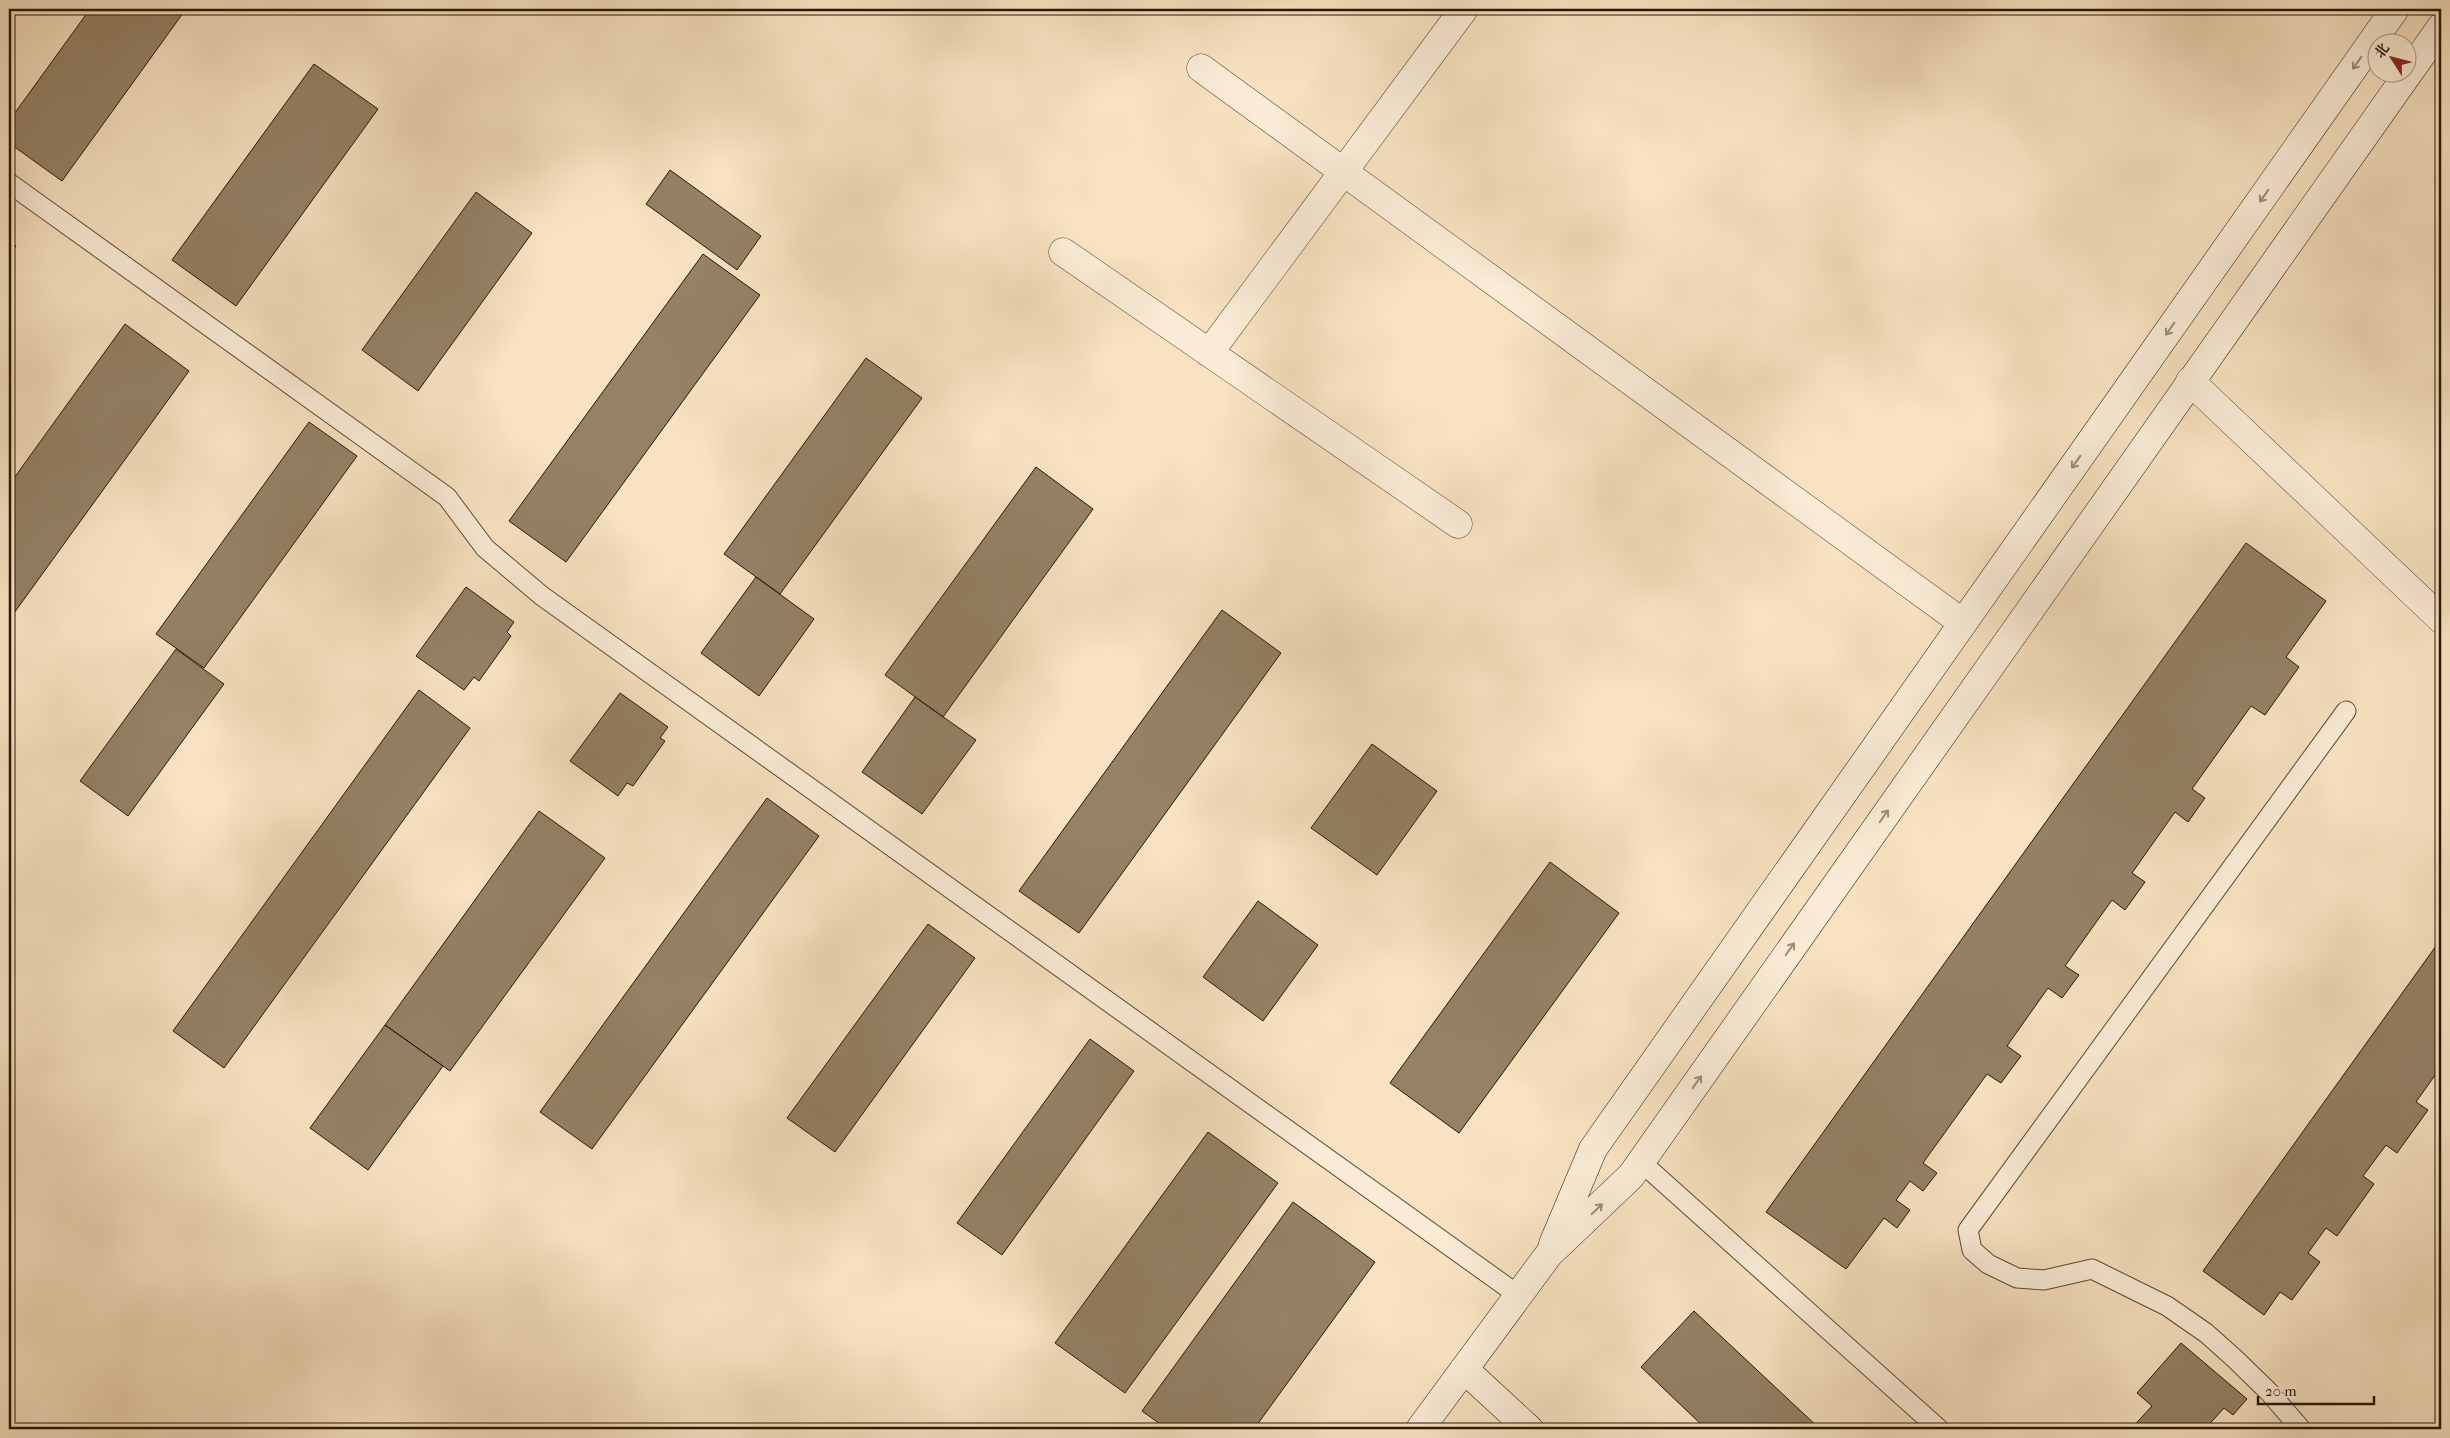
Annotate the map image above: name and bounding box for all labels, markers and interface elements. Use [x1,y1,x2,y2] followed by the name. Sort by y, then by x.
[2368,32,2418,82] north arrow
[2371,40,2393,61] text: 北
[2352,56,2362,70] one-way arrow
[2259,189,2269,203] one-way arrow
[2165,322,2175,336] one-way arrow
[2071,454,2082,468] one-way arrow
[1879,809,1889,823] one-way arrow
[1785,942,1795,956] one-way arrow
[1692,1075,1702,1089] one-way arrow
[1590,1203,1603,1215] one-way arrow
[2258,1373,2374,1405] scale bar
[2265,1382,2297,1400] text: 20 m

